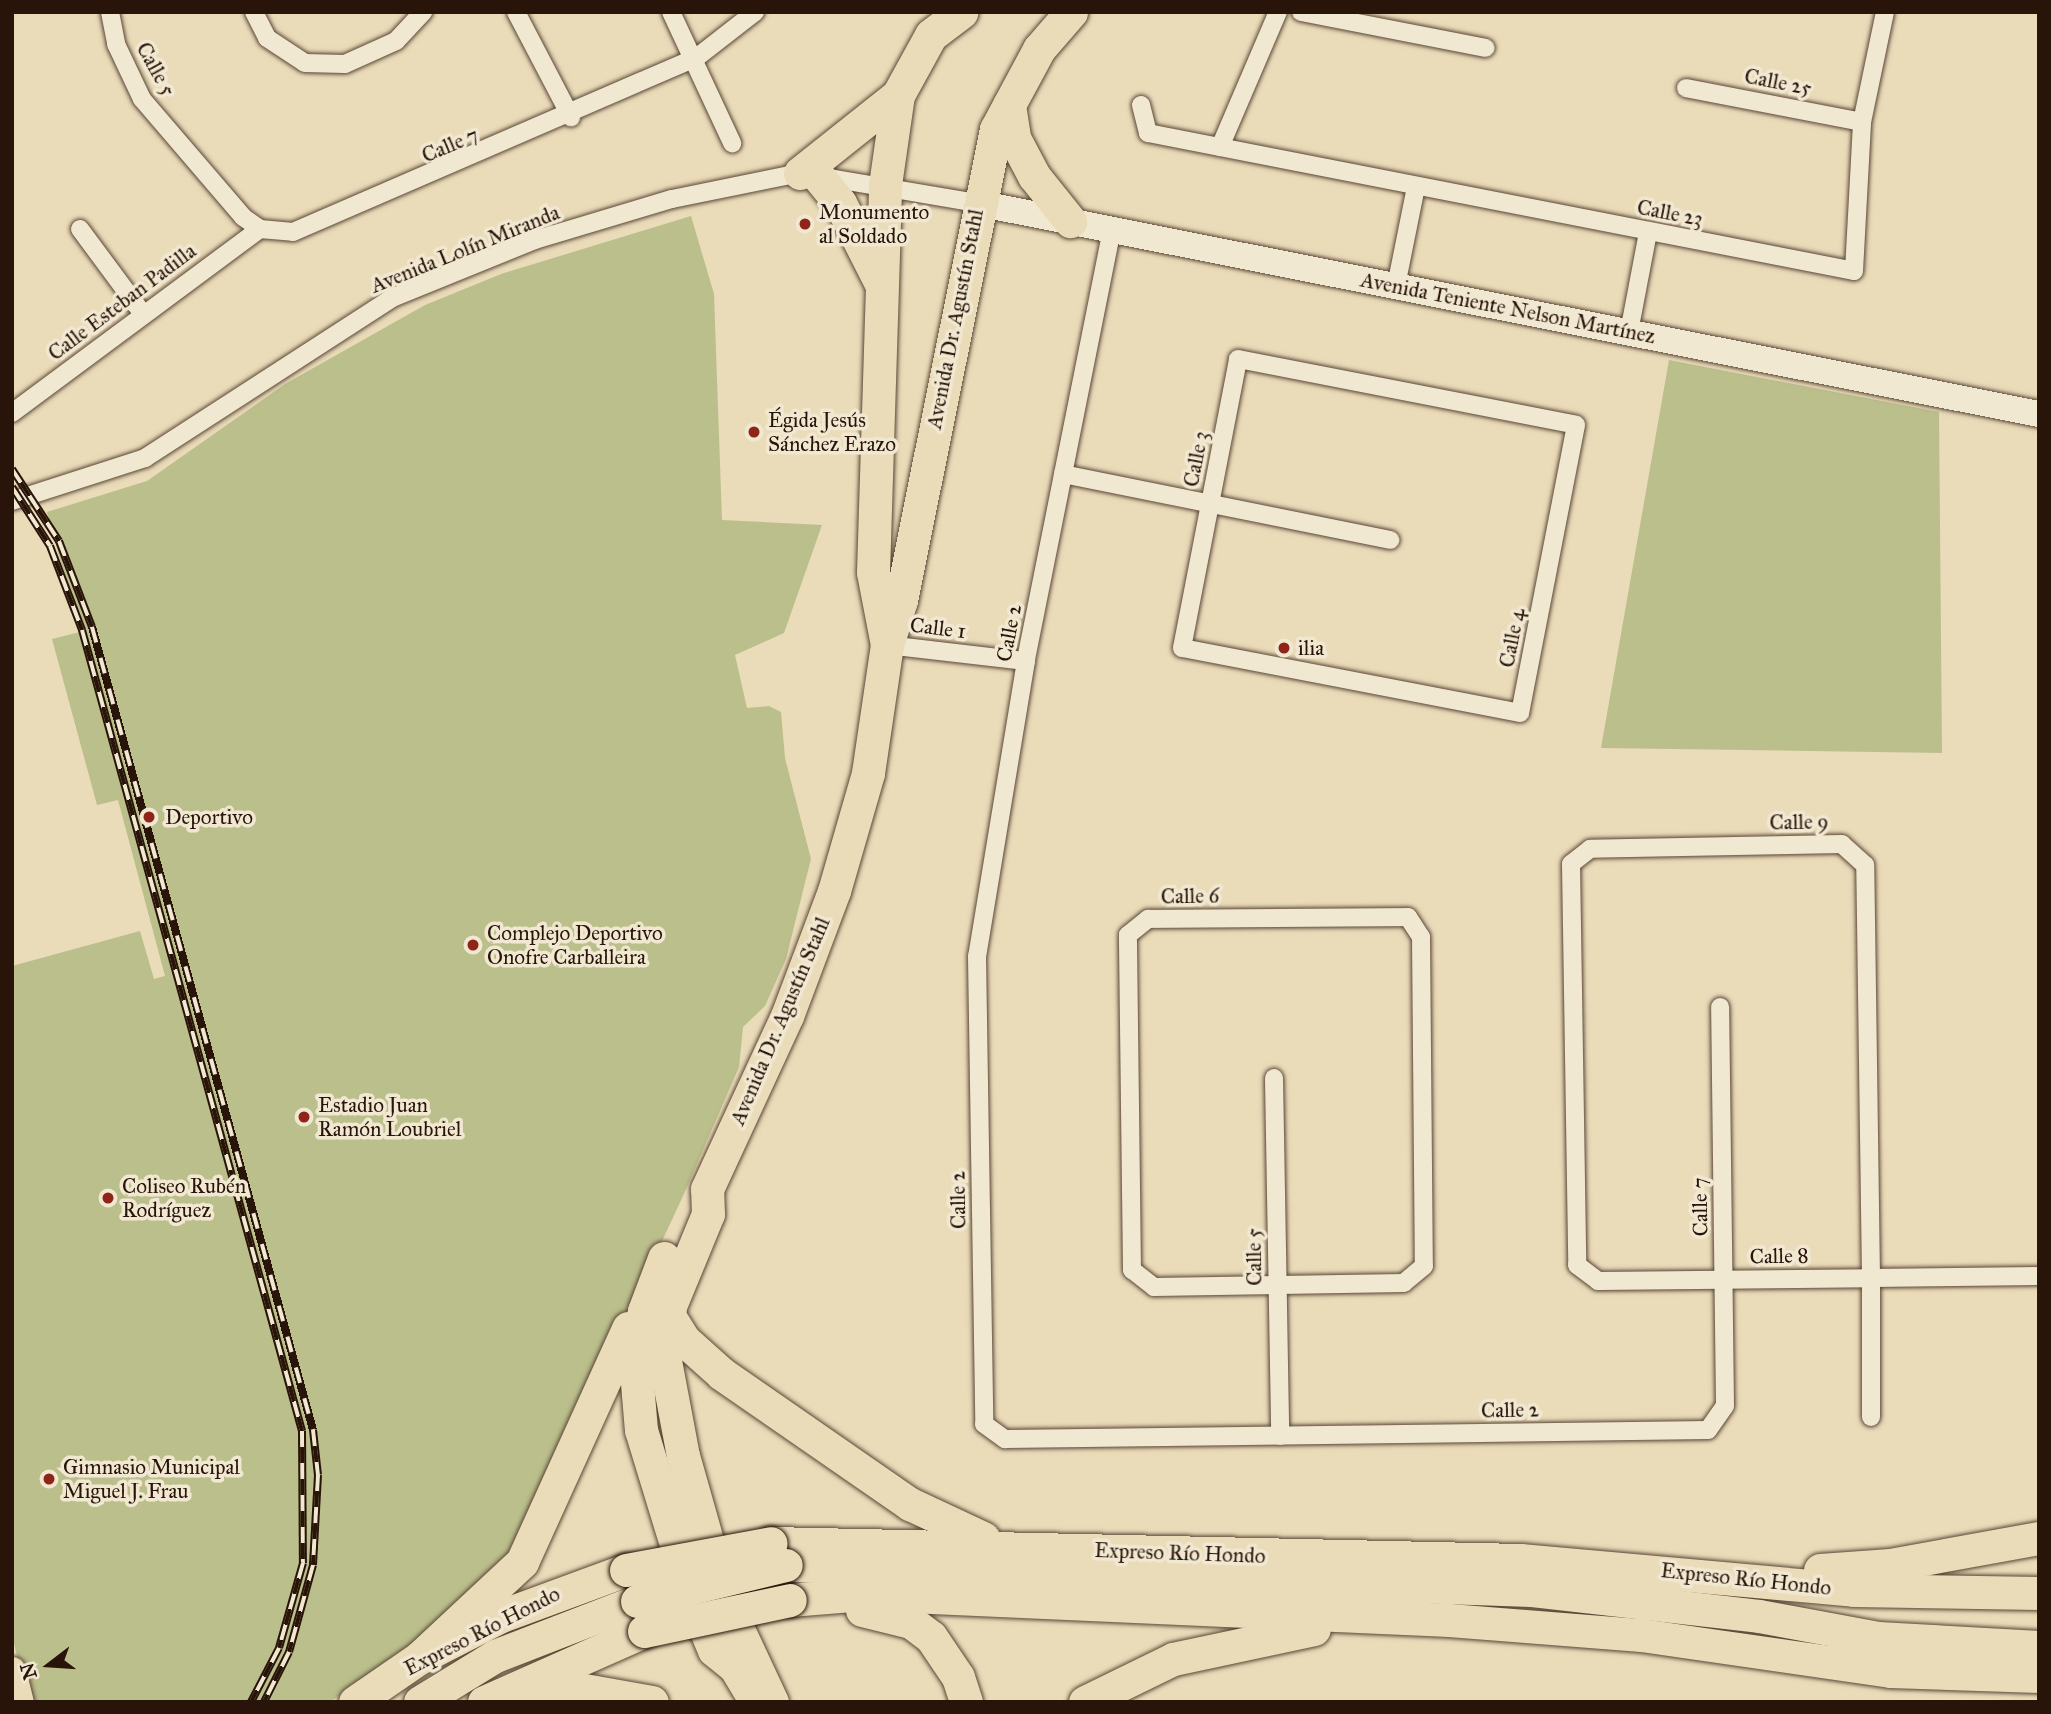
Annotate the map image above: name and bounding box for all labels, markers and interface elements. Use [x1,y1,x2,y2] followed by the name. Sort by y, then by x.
[131,38,181,100] street label: Calle 5
[1742,63,1814,101] street label: Calle 25
[418,122,482,168] street label: Calle 7
[1635,194,1705,232] street label: Calle 23
[819,199,929,249] place label: Monumento al Soldado
[367,200,563,298] street label: Avenida Lolín Miranda
[921,207,989,431] street label: Avenida Dr. Agustín Stahl
[797,216,813,232] marker: Monumento al Soldado
[43,238,201,366] street label: Calle Esteban Padilla
[1359,267,1657,349] street label: Avenida Teniente Nelson Martínez
[768,407,896,457] place label: Égida Jesús Sánchez Erazo
[746,424,762,440] marker: Égida Jesús Sánchez Erazo
[1178,429,1214,489] street label: Calle 3
[991,602,1027,664] street label: Calle 2
[1494,606,1530,670] street label: Calle 4
[909,612,967,644] street label: Calle 1
[1298,635,1324,661] place label: ilia
[1276,640,1292,656] marker: ilia
[165,804,253,830] place label: Deportivo
[139,807,159,827] marker: Deportivo
[1769,809,1829,835] street label: Calle 9
[1161,883,1219,909] street label: Calle 6
[725,913,835,1129] street label: Avenida Dr. Agustín Stahl
[487,920,663,970] place label: Complejo Deportivo Onofre Carballeira
[465,937,481,953] marker: Complejo Deportivo Onofre Carballeira
[318,1092,461,1142] place label: Estadio Juan Ramón Loubriel
[296,1109,312,1125] marker: Estadio Juan Ramón Loubriel
[945,1171,971,1229] street label: Calle 2
[122,1173,246,1223] place label: Coliseo Rubén Rodríguez
[1687,1177,1713,1237] street label: Calle 7
[100,1190,116,1206] marker: Coliseo Rubén Rodríguez
[1241,1228,1267,1286] street label: Calle 5
[1749,1243,1809,1269] street label: Calle 8
[1481,1397,1539,1423] street label: Calle 2
[63,1454,240,1504] place label: Gimnasio Municipal Miguel J. Frau
[41,1471,57,1487] marker: Gimnasio Municipal Miguel J. Frau
[1094,1537,1266,1569] street label: Expreso Río Hondo
[1660,1558,1832,1600] street label: Expreso Río Hondo
[400,1581,564,1681] street label: Expreso Río Hondo
[14,1630,84,1700] north arrow
[15,1660,42,1682] text: N

